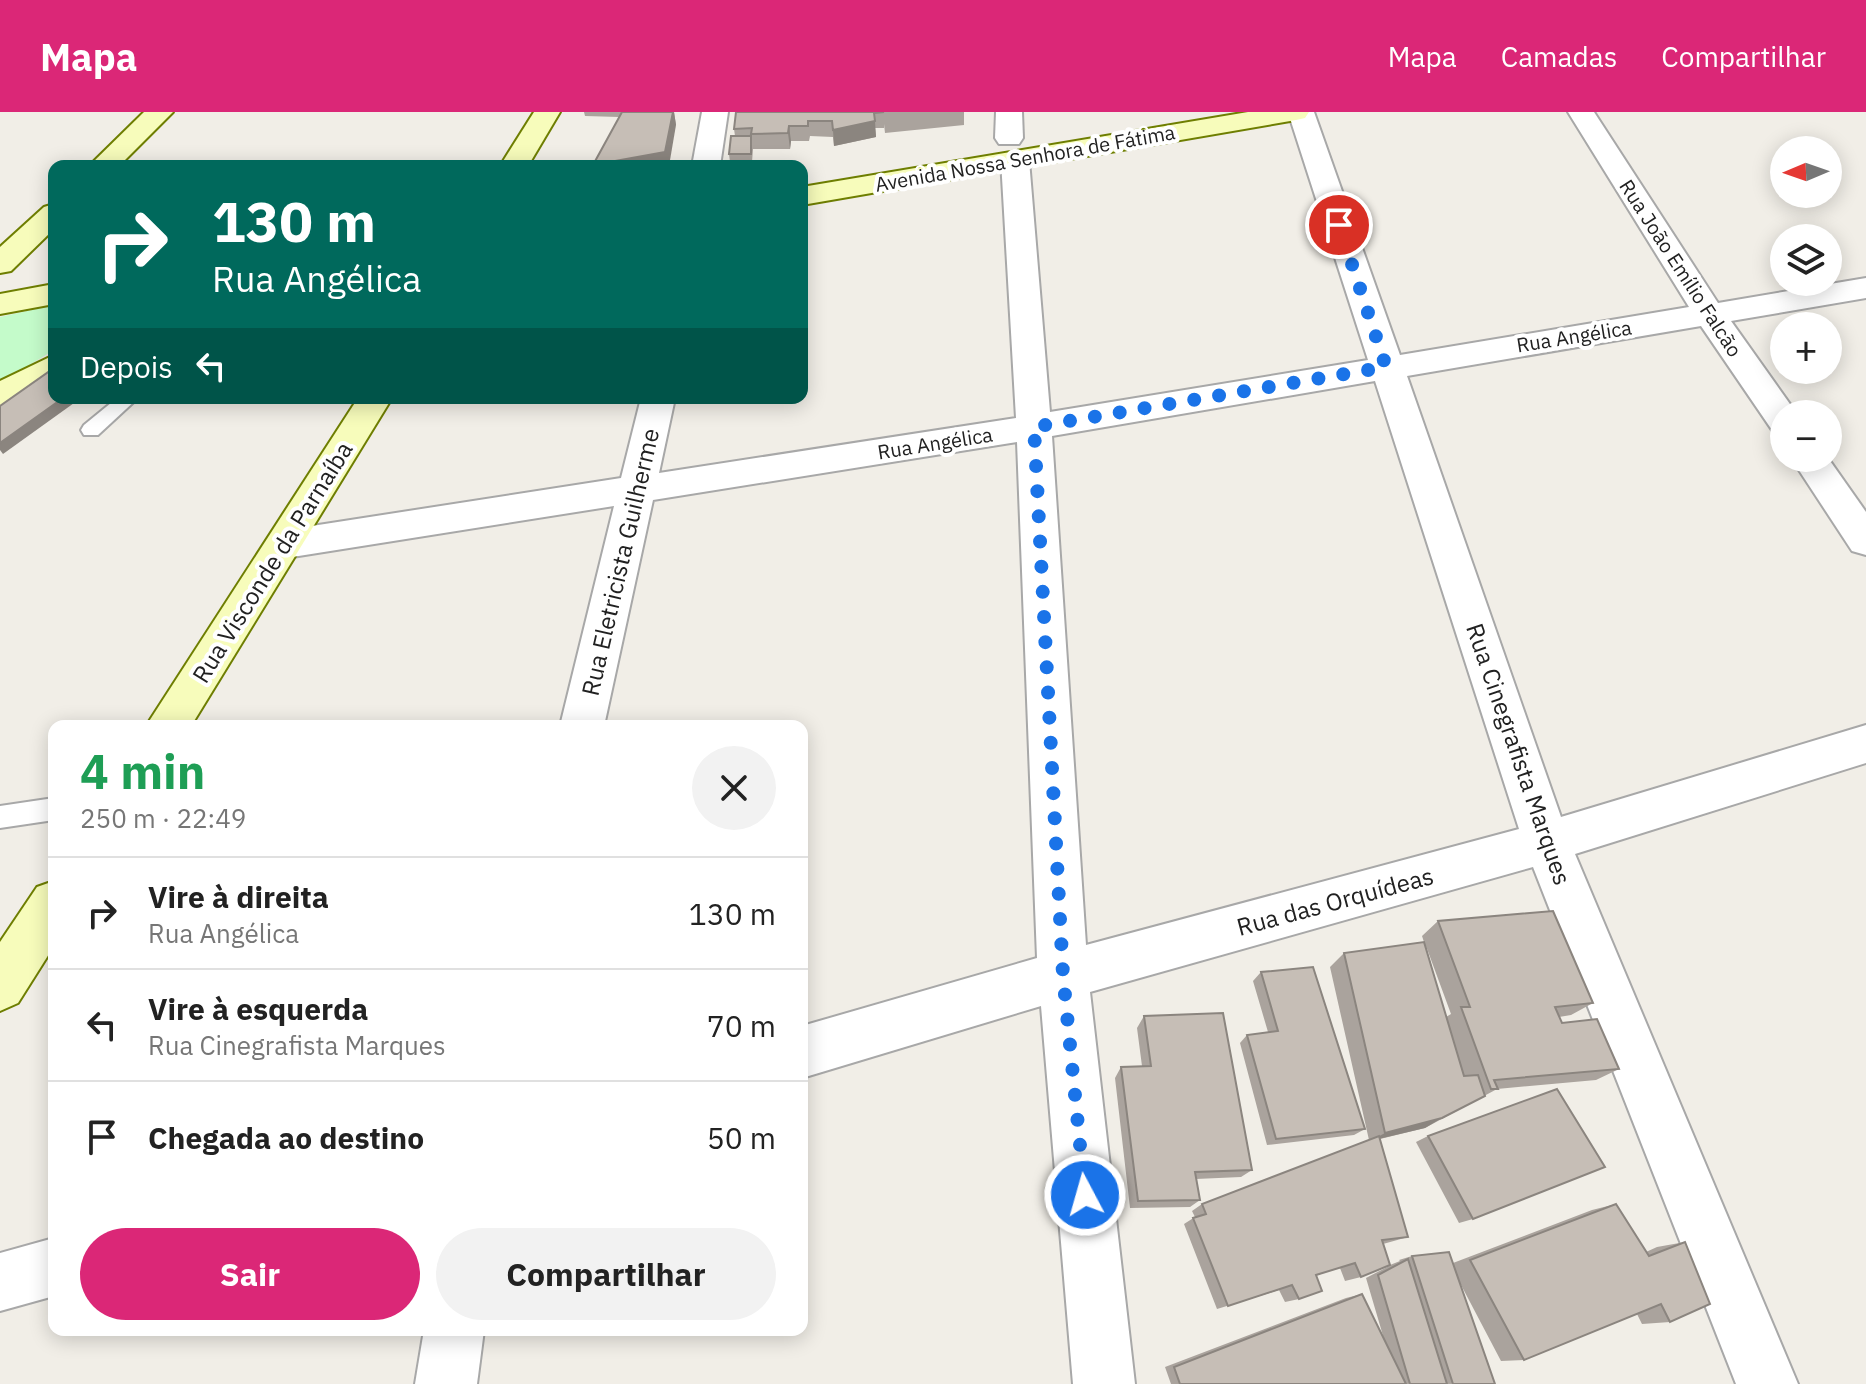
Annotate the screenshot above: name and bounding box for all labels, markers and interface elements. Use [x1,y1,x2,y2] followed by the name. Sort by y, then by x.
[40,32,137,81] text: Mapa
[1388,38,1457,75] text: Mapa
[1501,38,1617,75] text: Camadas
[1661,38,1826,75] text: Compartilhar
[873,118,1177,198] street label: Avenida Nossa Senhora de Fátima
[1770,136,1842,208] north arrow
[1770,136,1842,472] map controls
[1613,174,1749,362] street label: Rua João Emílio Falcão
[212,185,376,257] text: 130 m
[1305,191,1373,259] pin
[80,192,184,296] icon: right
[1317,203,1361,247] icon: arrive
[1770,224,1842,296] button: layers
[212,255,421,302] text: Rua Angélica
[1770,312,1842,384] button: +
[1514,314,1634,358] street label: Rua Angélica
[189,344,233,388] icon: left
[80,347,173,386] text: Depois
[1770,400,1842,472] button: −
[875,421,995,465] street label: Rua Angélica
[574,425,666,699] street label: Rua Eletricista Guilherme
[184,435,360,689] street label: Rua Visconde da Parnaíba
[1459,619,1579,889] street label: Rua Cinegrafista Marques
[80,740,205,802] text: 4 min
[692,746,776,830] button: close
[80,801,246,835] text: 250 m · 22:49
[1233,859,1437,943] street label: Rua das Orquídeas
[148,877,329,916] text: Vire à direita
[80,891,124,935] icon: right
[689,894,776,933] text: 130 m
[148,916,299,950] text: Rua Angélica
[148,989,368,1028] text: Vire à esquerda
[80,1003,124,1047] icon: left
[707,1006,776,1045] text: 70 m
[148,1028,446,1062] text: Rua Cinegrafista Marques
[80,1115,124,1159] icon: arrive
[148,1118,424,1157] text: Chegada ao destino
[707,1118,776,1157] text: 50 m
[1043,1153,1127,1237] position arrow
[80,1228,420,1320] button: Sair
[436,1228,776,1320] button: Compartilhar

